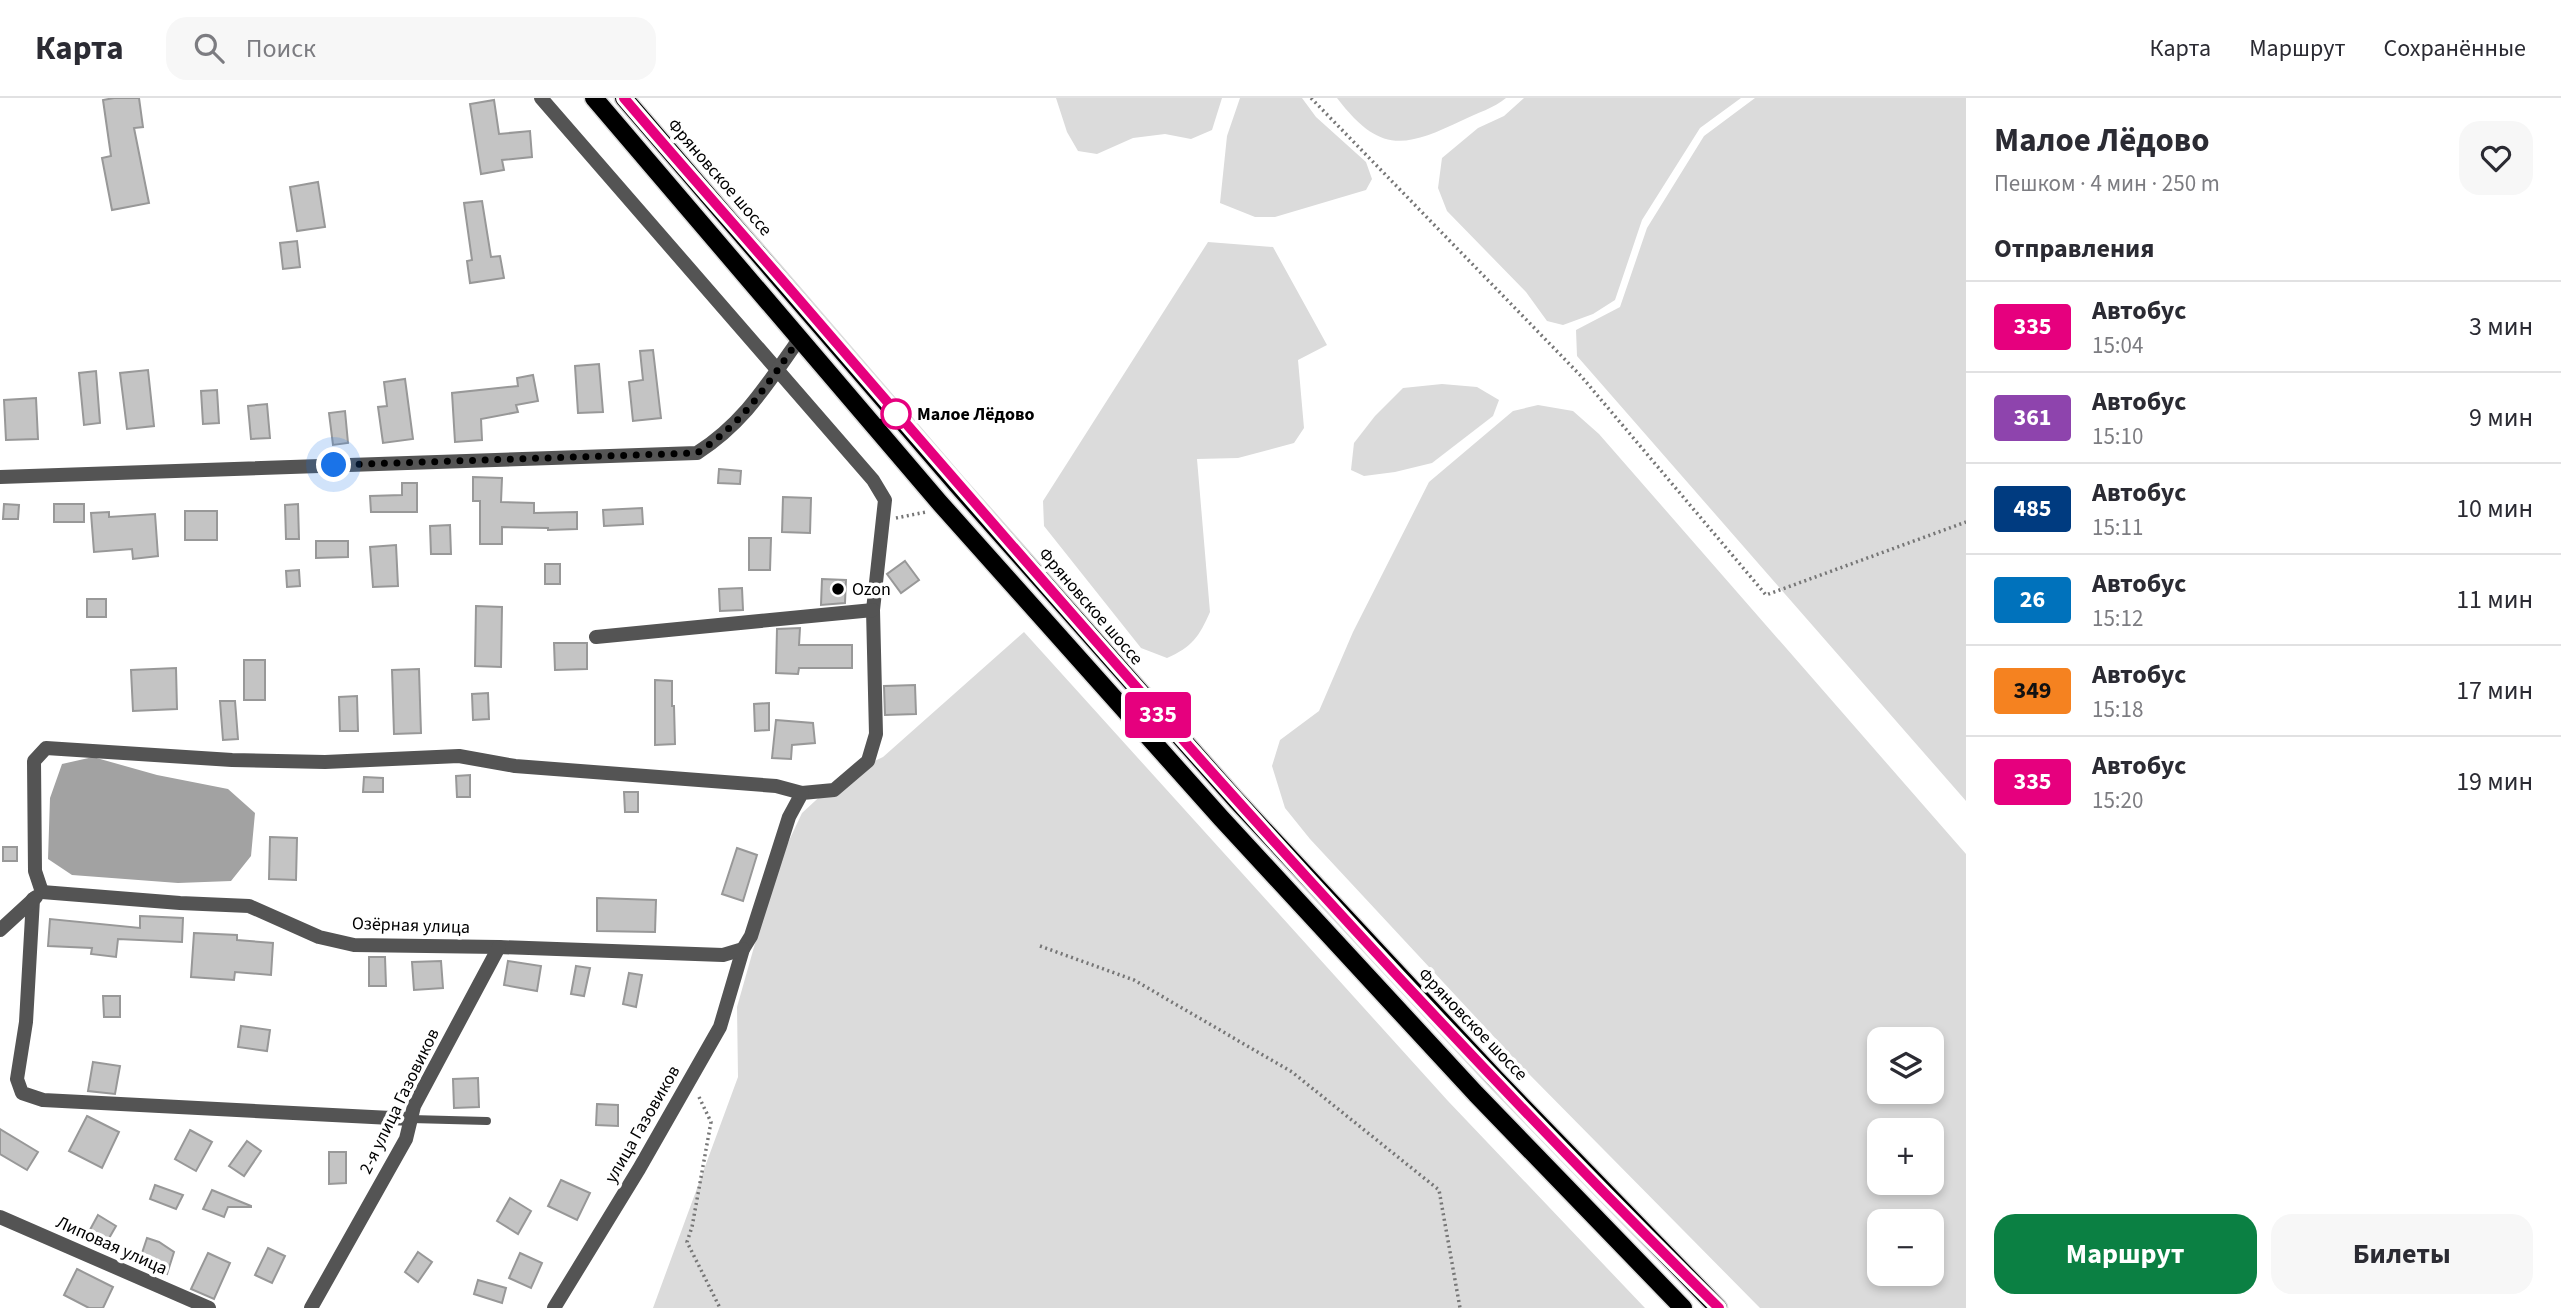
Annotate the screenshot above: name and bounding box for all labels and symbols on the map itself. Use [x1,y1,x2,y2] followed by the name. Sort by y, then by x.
[662,113,778,242] street label: Фряновское шоссе
[881,399,911,429] marker: Малое Лёдово
[917,402,1035,427] place label: Малое Лёдово
[316,447,351,482] your location
[1033,542,1149,671] street label: Фряновское шоссе
[852,577,891,602] place label: Ozon
[830,581,846,597] marker: Ozon
[1118,692,1198,738] line badge: 335
[352,911,470,940] street label: Озёрная улица
[1412,962,1533,1086] street label: Фряновское шоссе
[353,1024,446,1178] street label: 2-я улица Газовиков
[599,1061,686,1188] street label: улица Газовиков
[52,1210,171,1281] street label: Липовая улица

